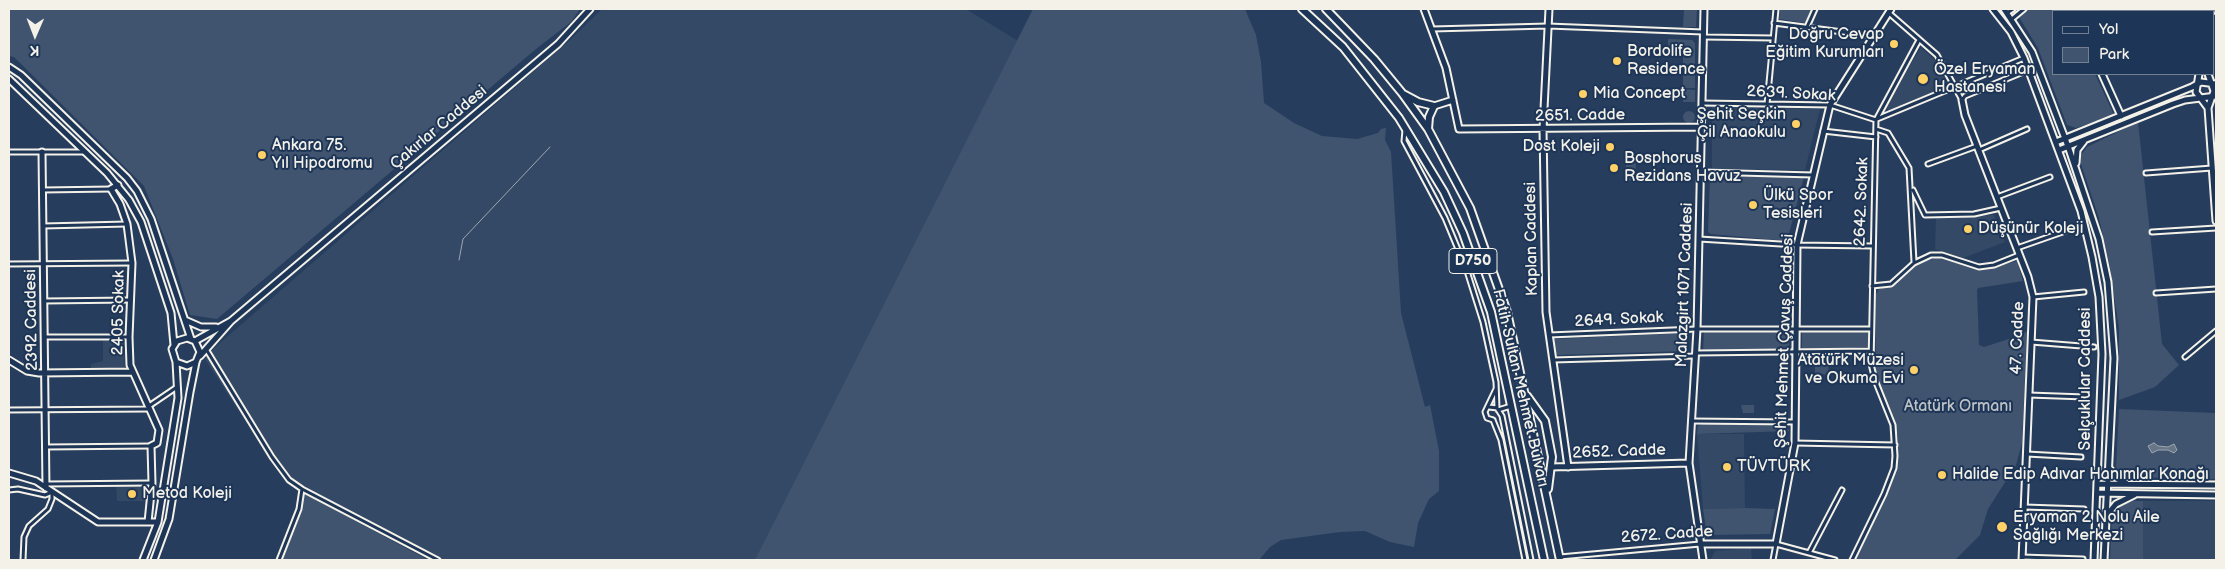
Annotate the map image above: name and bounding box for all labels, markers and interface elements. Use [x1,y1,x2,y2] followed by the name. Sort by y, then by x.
[10,10,60,60] north arrow
[2052,10,2215,75] legend
[2099,20,2118,39] text: Yol
[1765,25,1884,63] place label: Doğru Cevap Eğitim Kurumları
[1888,38,1900,50] marker: Doğru Cevap Eğitim Kurumları
[30,42,40,59] text: K
[1627,42,1705,80] place label: Bordolife Residence
[2099,45,2129,64] text: Park
[1611,55,1623,67] marker: Bordolife Residence
[1934,60,2036,98] place label: Özel Eryaman Hastanesi
[1916,72,1930,86] marker: Özel Eryaman Hastanesi
[387,82,491,174] street label: Çakırlar Caddesi
[1746,82,1836,106] street label: 2639. Sokak
[1593,84,1685,104] place label: Mia Concept
[1577,88,1589,100] marker: Mia Concept
[1697,105,1786,143] place label: Şehit Seçkin Çil Anaokulu
[1535,106,1625,126] street label: 2651. Cadde
[1790,118,1802,130] marker: Şehit Seçkin Çil Anaokulu
[272,136,373,174] place label: Ankara 75. Yıl Hipodromu
[1523,137,1600,157] place label: Dost Koleji
[1604,141,1616,153] marker: Dost Koleji
[256,149,268,161] marker: Ankara 75. Yıl Hipodromu
[1624,149,1741,187] place label: Bosphorus Rezidans Havuz
[1851,157,1873,247] street label: 2642. Sokak
[1608,162,1620,174] marker: Bosphorus Rezidans Havuz
[1521,182,1543,296] street label: Kaplan Caddesi
[1763,186,1833,224] place label: Ülkü Spor Tesisleri
[1747,199,1759,211] marker: Ülkü Spor Tesisleri
[1673,202,1697,368] street label: Malazgirt 1071 Caddesi
[1978,219,2083,239] place label: Düşünür Koleji
[1962,223,1974,235] marker: Düşünür Koleji
[1772,234,1798,448] street label: Şehit Mehmet Çavuş Caddesi
[1449,248,1497,274] road number: D750
[22,269,42,371] street label: 2392 Caddesi
[109,270,129,356] street label: 2405 Sokak
[1488,287,1552,489] street label: Fatih Sultan Mehmet Bulvarı
[2007,301,2029,375] street label: 47. Cadde
[1574,308,1664,332] street label: 2649. Sokak
[2076,308,2096,450] street label: Selçuklular Caddesi
[1798,351,1904,389] place label: Atatürk Müzesi ve Okuma Evi
[1908,364,1920,376] marker: Atatürk Müzesi ve Okuma Evi
[1904,397,2012,417] park label: Atatürk Ormanı
[1572,441,1666,463] street label: 2652. Cadde
[1737,457,1810,477] place label: TÜVTÜRK
[1721,461,1733,473] marker: TÜVTÜRK
[1952,465,2209,485] place label: Halide Edip Adıvar Hanımlar Konağı
[1936,469,1948,481] marker: Halide Edip Adıvar Hanımlar Konağı
[142,484,232,504] place label: Metod Koleji
[126,488,138,500] marker: Metod Koleji
[2013,508,2160,546] place label: Eryaman 2 Nolu Aile Sağlığı Merkezi
[1995,520,2009,534] marker: Eryaman 2 Nolu Aile Sağlığı Merkezi
[1620,522,1714,548] street label: 2672. Cadde

